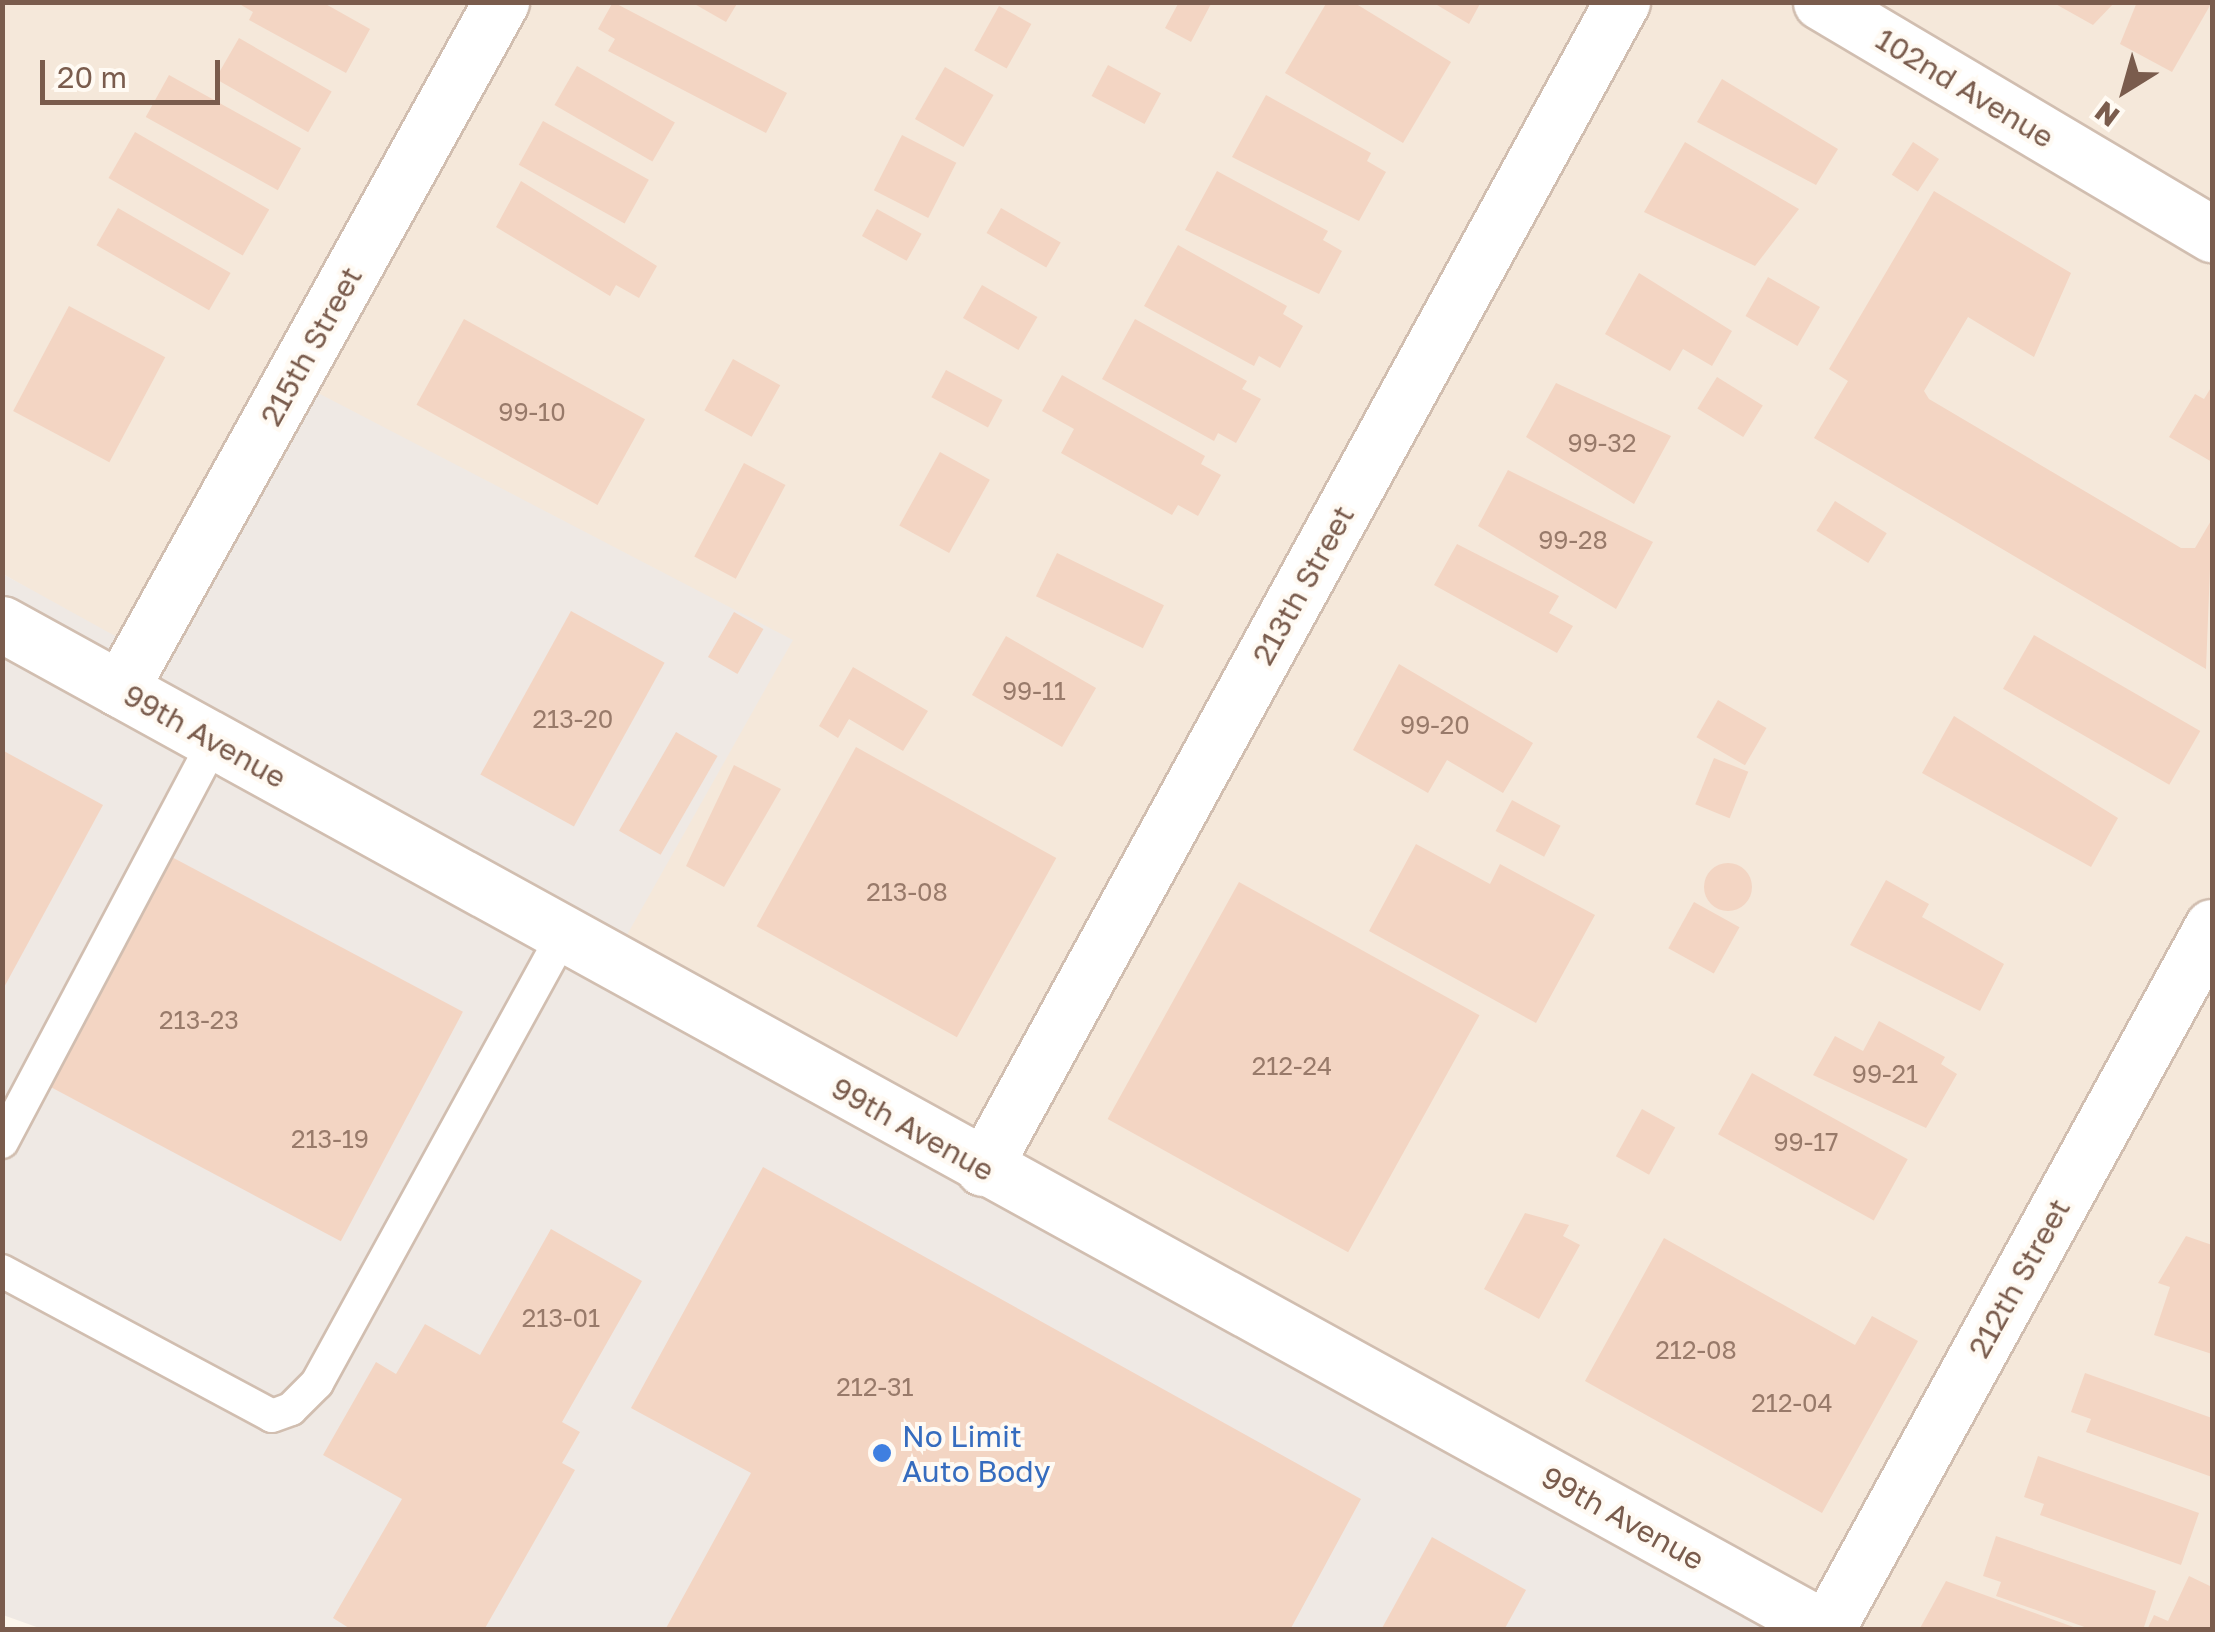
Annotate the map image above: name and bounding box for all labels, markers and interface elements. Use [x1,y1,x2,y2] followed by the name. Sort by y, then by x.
[1870,21,2060,155] street label: 102nd Avenue
[45,40,225,102] scale bar
[2075,40,2175,140] north arrow
[57,59,127,95] text: 20 m
[2088,95,2125,134] text: N
[253,260,369,432] street label: 215th Street
[498,397,566,427] house number: 99-10
[1568,428,1636,458] house number: 99-32
[1245,499,1361,671] street label: 213th Street
[1538,525,1608,555] house number: 99-28
[1002,676,1066,706] house number: 99-11
[117,677,293,795] street label: 99th Avenue
[533,704,613,734] house number: 213-20
[1400,710,1470,740] house number: 99-20
[866,877,948,907] house number: 213-08
[159,1005,239,1035] house number: 213-23
[1252,1051,1332,1081] house number: 212-24
[1852,1059,1918,1089] house number: 99-21
[825,1070,1001,1188] street label: 99th Avenue
[291,1124,369,1154] house number: 213-19
[1773,1127,1839,1157] house number: 99-17
[1961,1192,2077,1364] street label: 212th Street
[522,1303,600,1333] house number: 213-01
[1655,1335,1737,1365] house number: 212-08
[836,1372,914,1402] house number: 212-31
[1751,1388,1833,1418] house number: 212-04
[902,1418,1050,1488] place label: No Limit Auto Body
[871,1442,893,1464] marker: No Limit Auto Body
[1535,1459,1711,1577] street label: 99th Avenue

